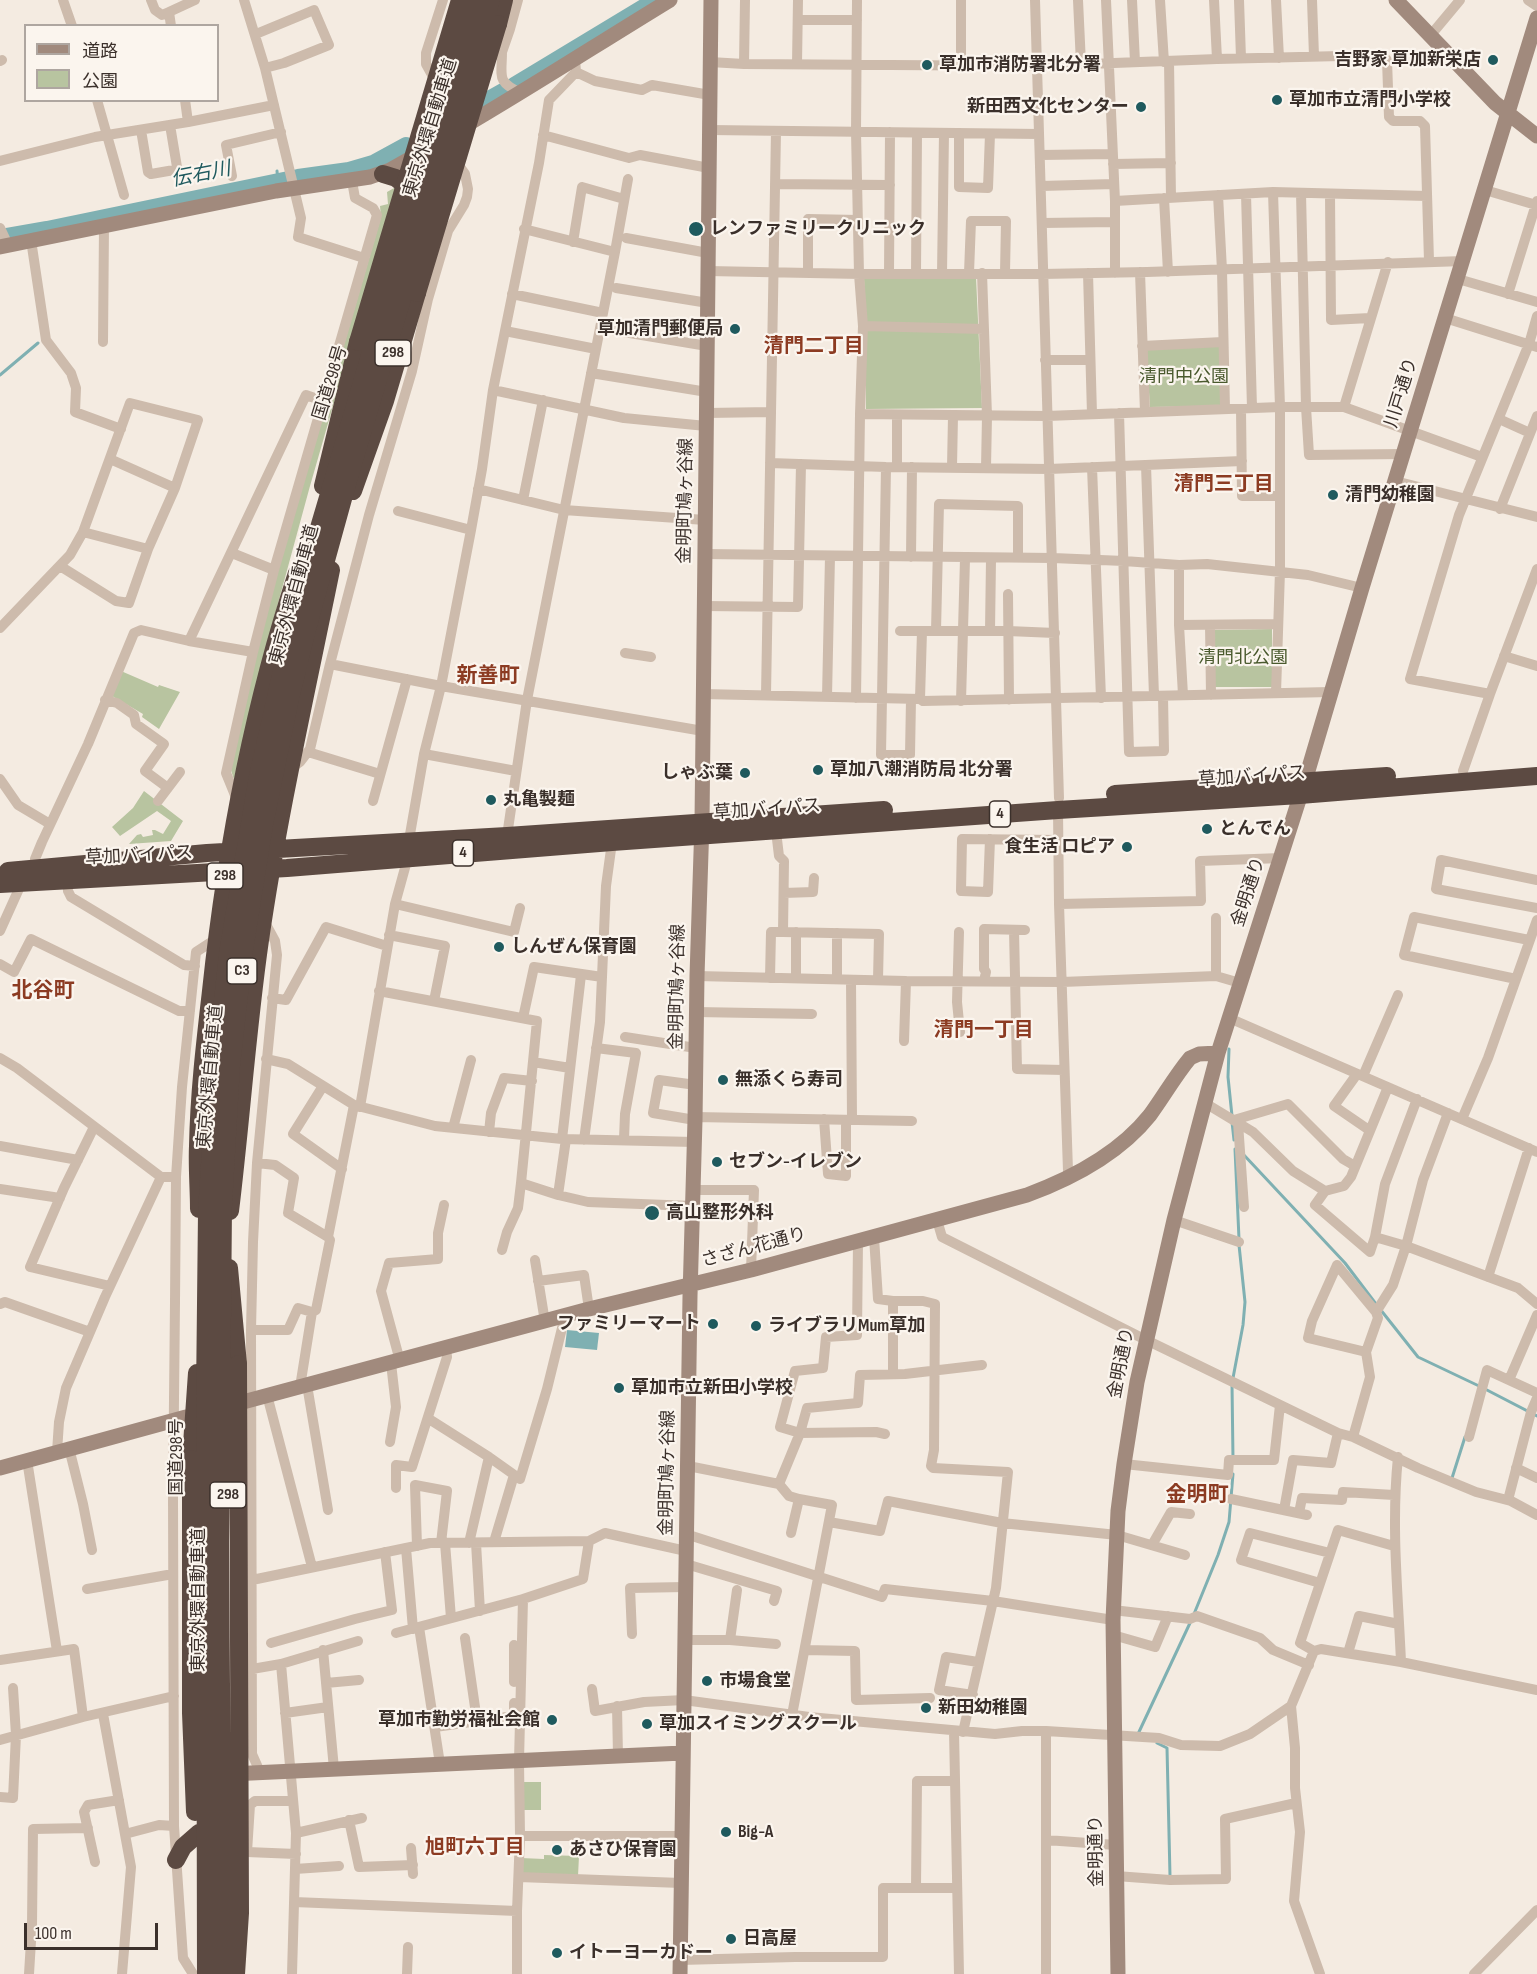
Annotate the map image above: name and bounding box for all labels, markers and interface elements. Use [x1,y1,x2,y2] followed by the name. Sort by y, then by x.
[24,24,219,102] legend
[82,41,118,62] text: 道路
[1334,49,1481,71] place label: 吉野家 草加新栄店
[1486,53,1500,67] marker: 吉野家 草加新栄店
[939,54,1101,76] place label: 草加市消防署北分署
[400,56,462,200] street label: 東京外環自動車道
[920,58,934,72] marker: 草加市消防署北分署
[82,71,118,92] text: 公園
[1289,89,1451,111] place label: 草加市立清門小学校
[1270,93,1284,107] marker: 草加市立清門小学校
[967,96,1129,118] place label: 新田西文化センター
[1134,100,1148,114] marker: 新田西文化センター
[169,157,233,193] water label: 伝右川
[710,218,926,240] place label: レンファミリークリニック
[687,220,705,238] marker: レンファミリークリニック
[597,318,723,340] place label: 草加清門郵便局
[728,322,742,336] marker: 草加清門郵便局
[764,335,864,359] district label: 清門二丁目
[375,340,411,366] road number: 298
[309,343,353,423] street label: 国道298号
[1381,355,1423,431] street label: 川戸通り
[1139,366,1229,388] park label: 清門中公園
[674,438,698,564] street label: 金明町鳩ヶ谷線
[1174,473,1274,497] district label: 清門三丁目
[1345,484,1435,506] place label: 清門幼稚園
[1326,488,1340,502] marker: 清門幼稚園
[266,523,324,667] street label: 東京外環自動車道
[1198,647,1288,669] park label: 清門北公園
[457,664,519,690] district label: 新善町
[830,759,1013,781] place label: 草加八潮消防局 北分署
[661,762,733,784] place label: しゃぶ葉
[1197,762,1307,792] street label: 草加バイパス
[811,763,825,777] marker: 草加八潮消防局 北分署
[738,766,752,780] marker: しゃぶ葉
[503,789,575,811] place label: 丸亀製麺
[484,793,498,807] marker: 丸亀製麺
[712,795,822,825] street label: 草加バイパス
[990,801,1010,827] road number: 4
[1219,818,1291,840] place label: とんでん
[1200,822,1214,836] marker: とんでん
[1004,836,1115,858] place label: 食生活 ロピア
[452,840,474,866] road number: 4
[1120,840,1134,854] marker: 食生活 ロピア
[85,842,193,870] street label: 草加バイパス
[1228,854,1270,930] street label: 金明通り
[207,863,243,889] road number: 298
[666,924,690,1050] street label: 金明町鳩ヶ谷線
[511,936,637,958] place label: しんぜん保育園
[492,940,506,954] marker: しんぜん保育園
[227,958,257,984] road number: C3
[12,979,74,1005] district label: 北谷町
[194,1004,228,1150] street label: 東京外環自動車道
[934,1019,1034,1043] district label: 清門一丁目
[735,1069,843,1091] place label: 無添くら寿司
[716,1073,730,1087] marker: 無添くら寿司
[729,1151,862,1173] place label: セブン-イレブン
[710,1155,724,1169] marker: セブン-イレブン
[666,1202,774,1224] place label: 高山整形外科
[643,1204,661,1222] marker: 高山整形外科
[699,1224,809,1272] street label: さざん花通り
[557,1313,701,1335] place label: ファミリーマート
[768,1315,925,1337] place label: ライブラリMum草加
[706,1317,720,1331] marker: ファミリーマート
[749,1319,763,1333] marker: ライブラリMum草加
[1105,1326,1139,1400] street label: 金明通り
[631,1377,793,1399] place label: 草加市立新田小学校
[612,1381,626,1395] marker: 草加市立新田小学校
[656,1410,680,1536] street label: 金明町鳩ヶ谷線
[166,1418,188,1496] street label: 国道298号
[210,1482,246,1508] road number: 298
[1166,1483,1228,1509] district label: 金明町
[188,1528,210,1672] street label: 東京外環自動車道
[719,1670,791,1692] place label: 市場食堂
[700,1674,714,1688] marker: 市場食堂
[938,1697,1028,1719] place label: 新田幼稚園
[919,1701,933,1715] marker: 新田幼稚園
[378,1709,540,1731] place label: 草加市勤労福祉会館
[545,1713,559,1727] marker: 草加市勤労福祉会館
[659,1713,857,1735] place label: 草加スイミングスクール
[640,1717,654,1731] marker: 草加スイミングスクール
[1086,1815,1108,1887] street label: 金明通り
[738,1821,773,1843] place label: Big-A
[719,1825,733,1839] marker: Big-A
[425,1836,525,1860] district label: 旭町六丁目
[569,1839,677,1861] place label: あさひ保育園
[550,1843,564,1857] marker: あさひ保育園
[27,1911,160,1949] scale bar
[35,1923,72,1944] text: 100 m
[743,1928,797,1950] place label: 日高屋
[724,1932,738,1946] marker: 日高屋
[569,1942,713,1964] place label: イトーヨーカドー
[550,1946,564,1960] marker: イトーヨーカドー

